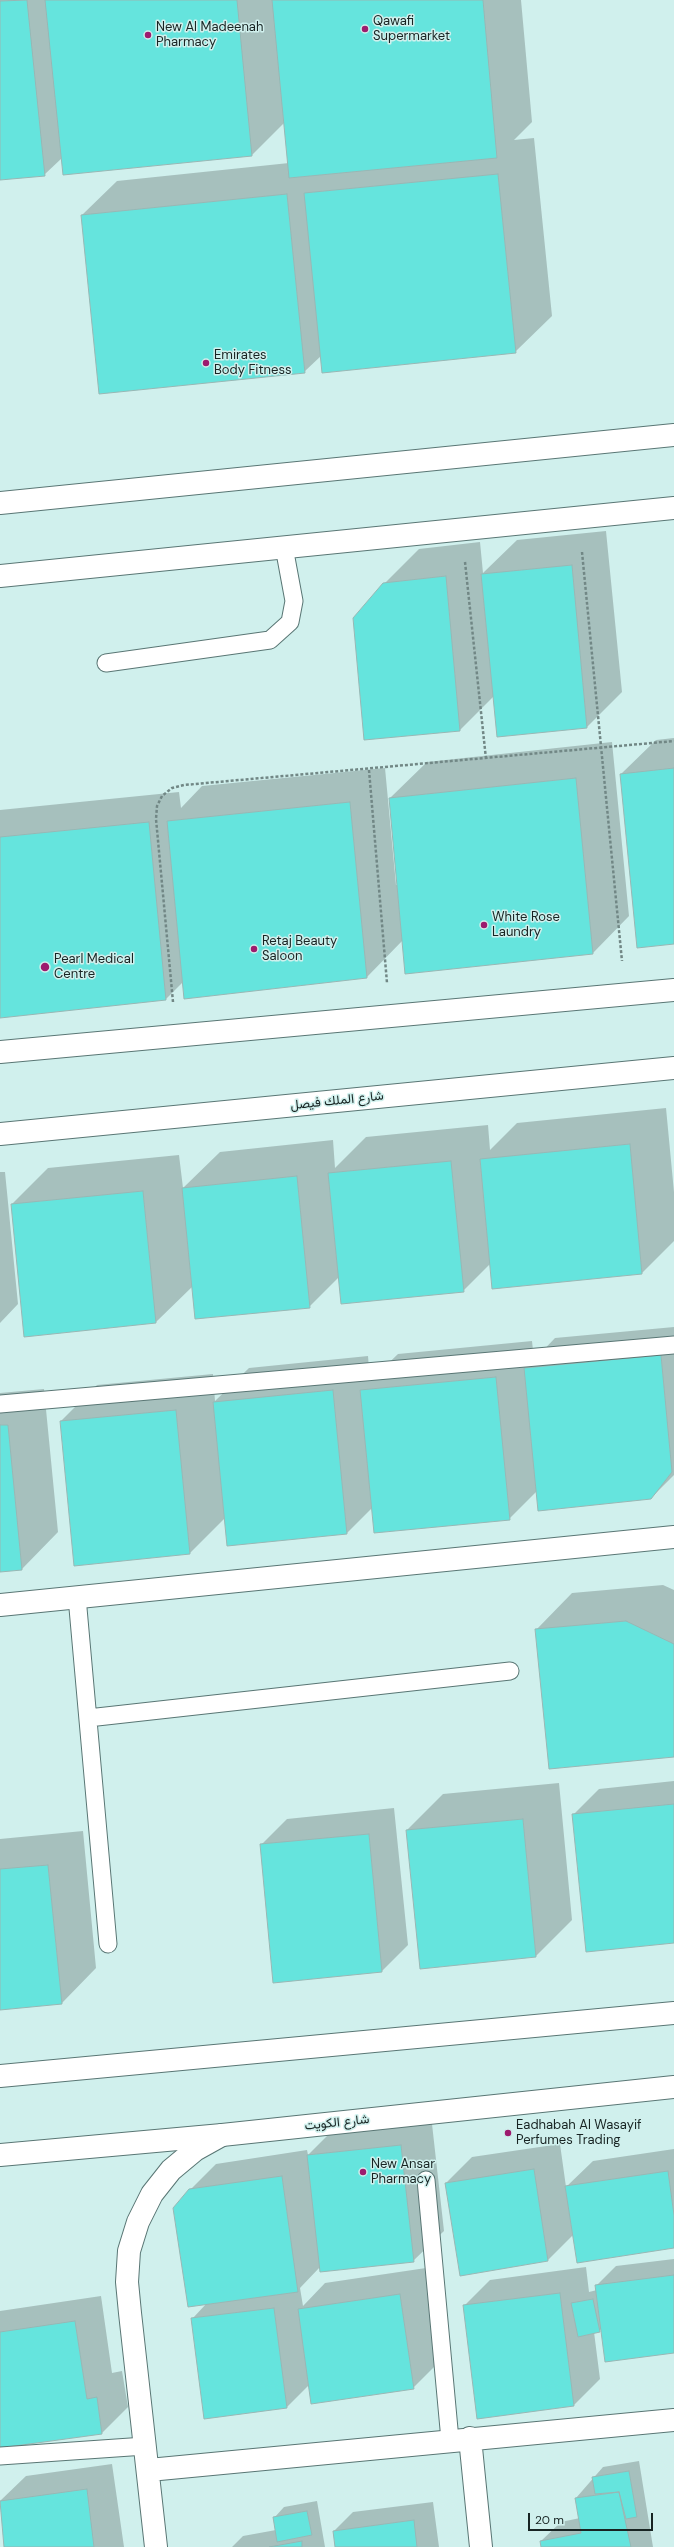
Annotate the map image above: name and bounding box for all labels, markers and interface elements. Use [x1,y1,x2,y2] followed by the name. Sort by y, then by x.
[373,14,450,45] place label: Qawafi Supermarket
[156,20,263,51] place label: New Al Madeenah Pharmacy
[360,24,370,34] marker: Qawafi Supermarket
[143,30,153,40] marker: New Al Madeenah Pharmacy
[214,348,291,379] place label: Emirates Body Fitness
[201,358,211,368] marker: Emirates Body Fitness
[492,910,560,941] place label: White Rose Laundry
[479,920,489,930] marker: White Rose Laundry
[262,934,337,965] place label: Retaj Beauty Saloon
[249,944,259,954] marker: Retaj Beauty Saloon
[54,952,134,983] place label: Pearl Medical Centre
[39,961,51,973] marker: Pearl Medical Centre
[290,1088,384,1114] street label: شارع الملك فيصل
[304,2112,370,2134] street label: شارع الكويت
[516,2118,641,2149] place label: Eadhabah Al Wasayif Perfumes Trading
[503,2128,513,2138] marker: Eadhabah Al Wasayif Perfumes Trading
[371,2157,435,2188] place label: New Ansar Pharmacy
[358,2167,368,2177] marker: New Ansar Pharmacy
[530,2505,655,2531] scale bar
[535,2512,564,2528] text: 20 m

